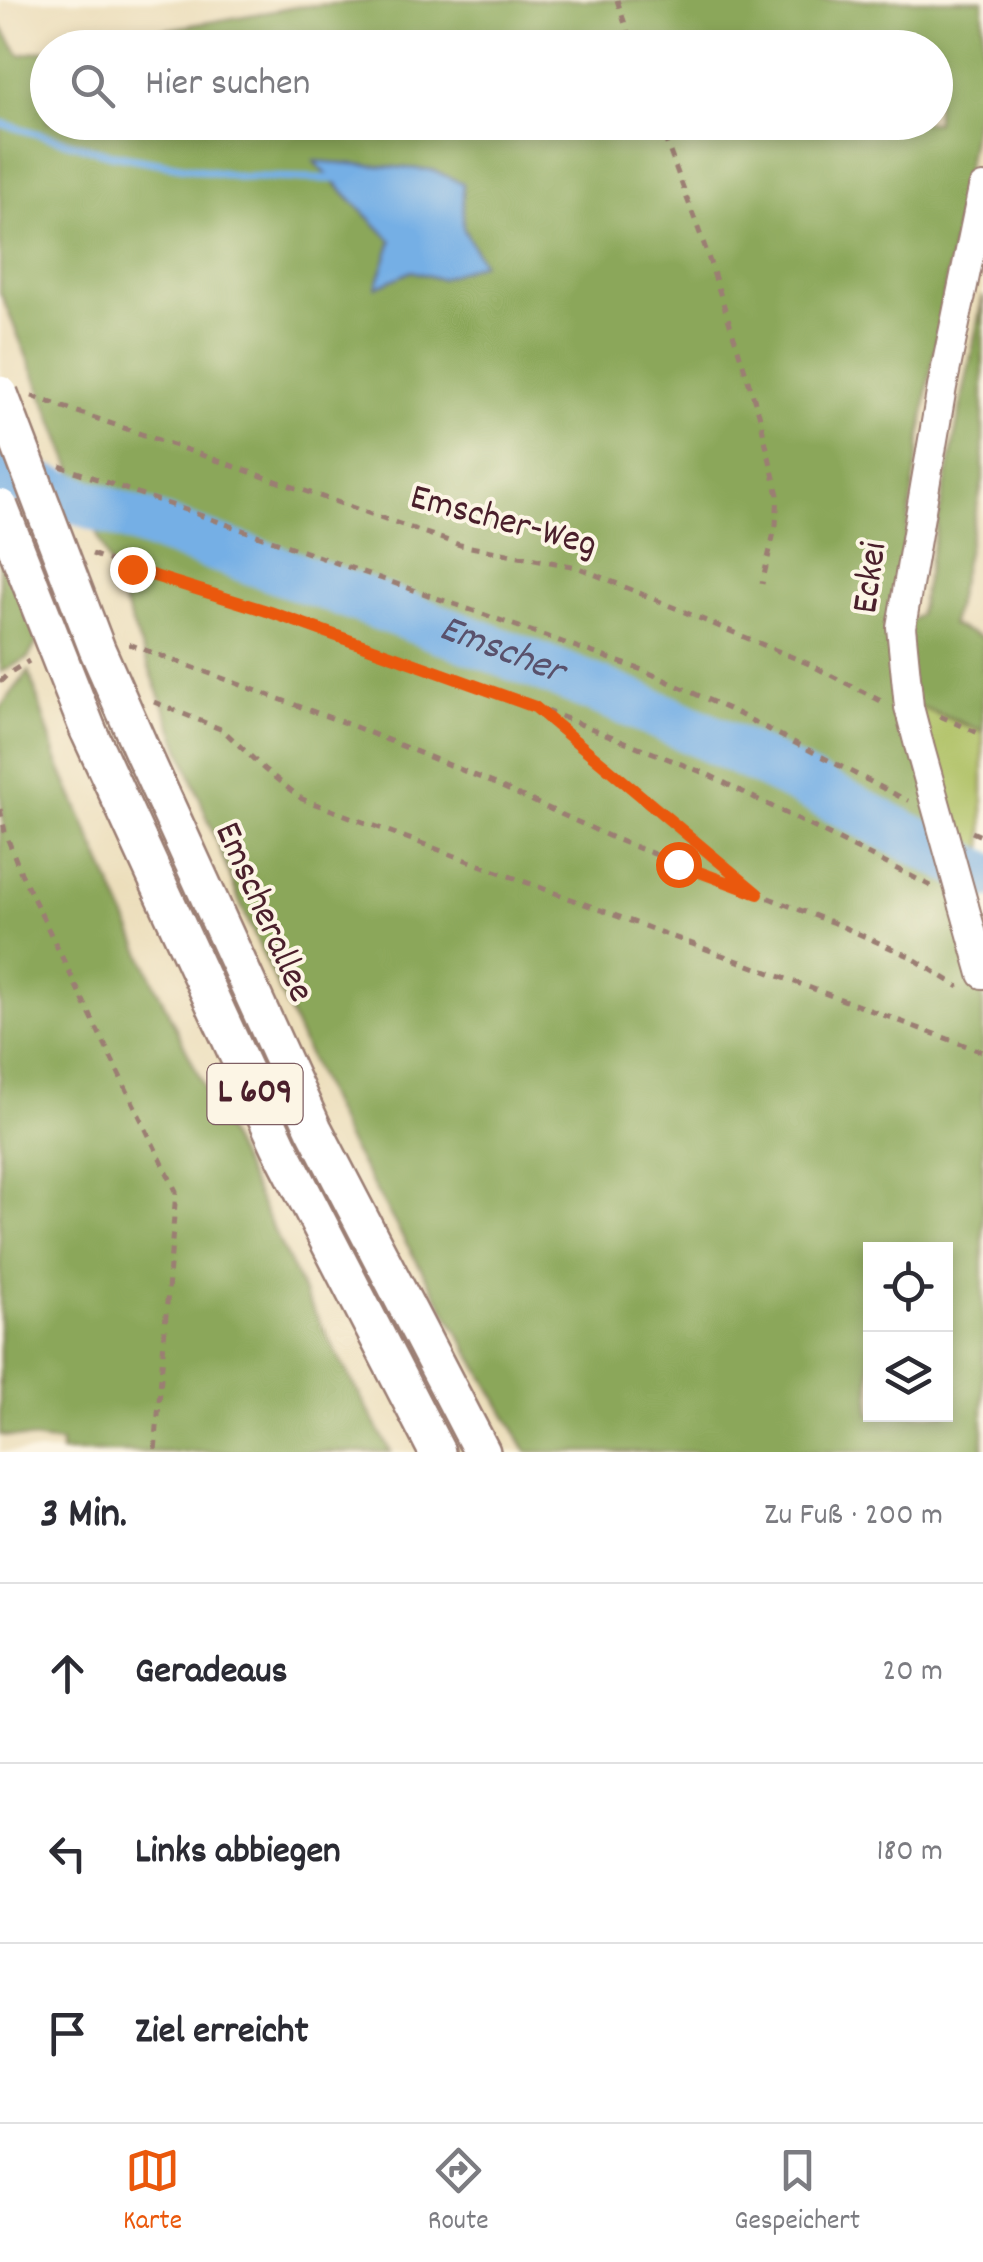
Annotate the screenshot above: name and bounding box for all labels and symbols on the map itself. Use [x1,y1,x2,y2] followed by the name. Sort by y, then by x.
[404,472,602,574] street label: Emscher-Weg
[840,539,904,617] street label: Eckei
[110,547,156,593] route end
[431,602,576,703] water label: Emscher
[198,814,326,1012] street label: Emscherallee
[656,842,702,888] route start
[208,1064,302,1124] road number: L 609

